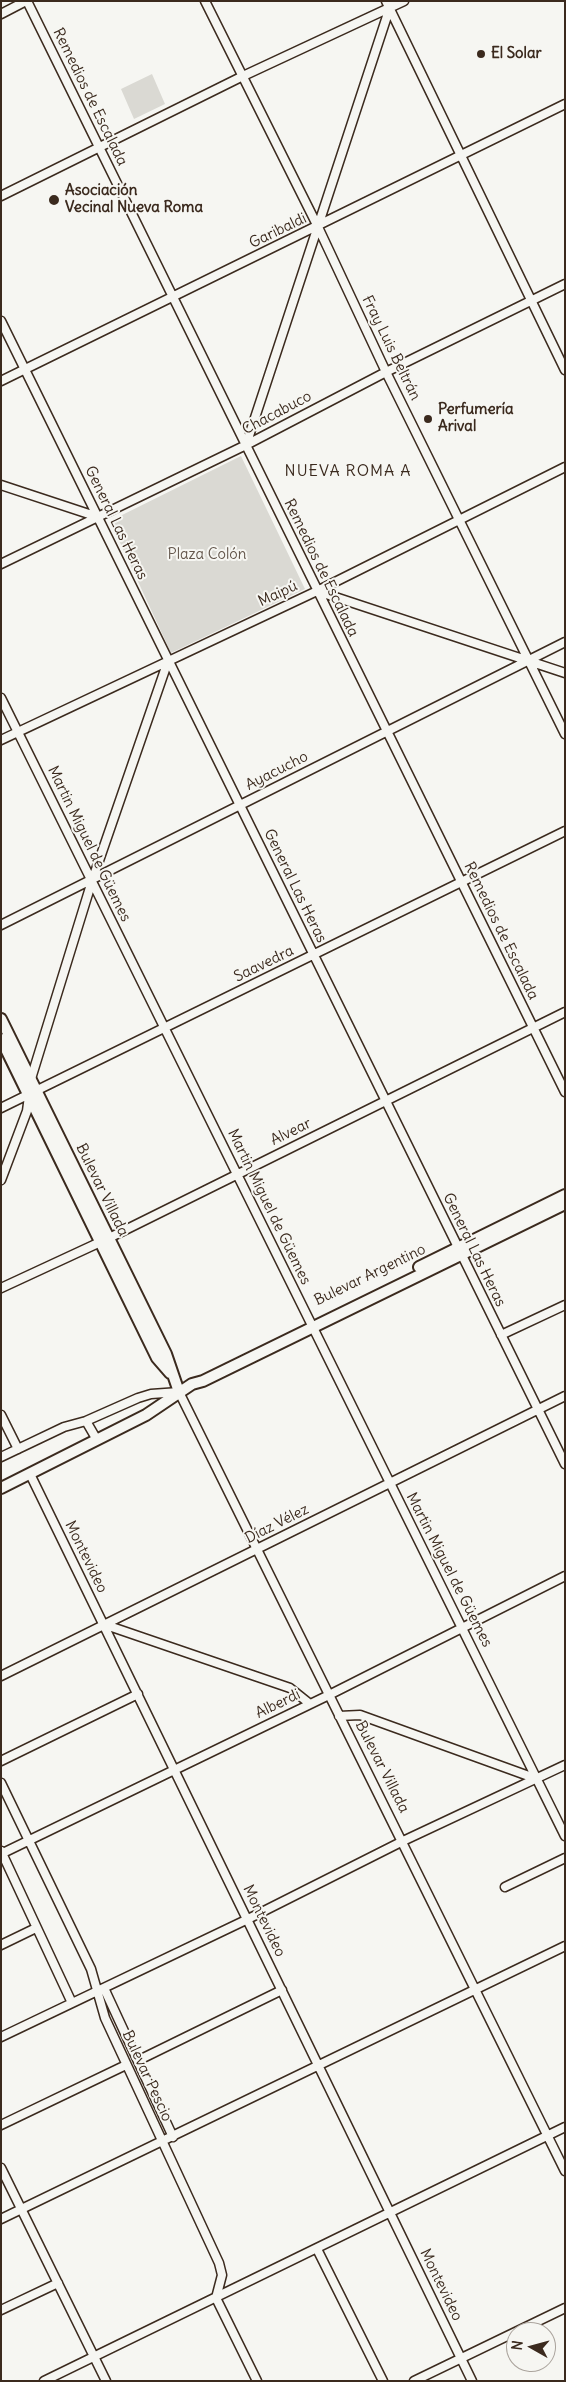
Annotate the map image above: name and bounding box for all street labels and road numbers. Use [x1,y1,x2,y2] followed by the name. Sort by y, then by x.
[49,25,131,169] street label: Remedios de Escalada
[247,209,309,253] street label: Garibaldi
[358,293,424,403] street label: Fray Luis Beltrán
[239,387,315,439] street label: Chacabuco
[81,463,151,583] street label: General Las Heras
[280,496,362,640] street label: Remedios de Escalada
[255,577,301,611] street label: Maipú
[243,748,311,794] street label: Ayacucho
[43,763,135,925] street label: Martin Miguel de Güemes
[260,826,330,946] street label: General Las Heras
[460,859,542,1003] street label: Remedios de Escalada
[231,942,297,986] street label: Saavedra
[268,1114,314,1150] street label: Alvear
[223,1126,315,1288] street label: Martin Miguel de Güemes
[72,1141,132,1239] street label: Bulevar Villada
[439,1190,509,1310] street label: General Las Heras
[311,1240,429,1310] street label: Bulevar Argentino
[402,1490,496,1650] street label: Martin Miguel de Güemes
[242,1500,312,1548] street label: Díaz Vélez
[61,1518,111,1596] street label: Montevideo
[253,1686,303,1722] street label: Alberdi
[351,1718,413,1816] street label: Bulevar Villada
[239,1882,289,1960] street label: Montevideo
[118,2028,176,2124] street label: Bulevar Pescio
[416,2246,466,2324] street label: Montevideo

